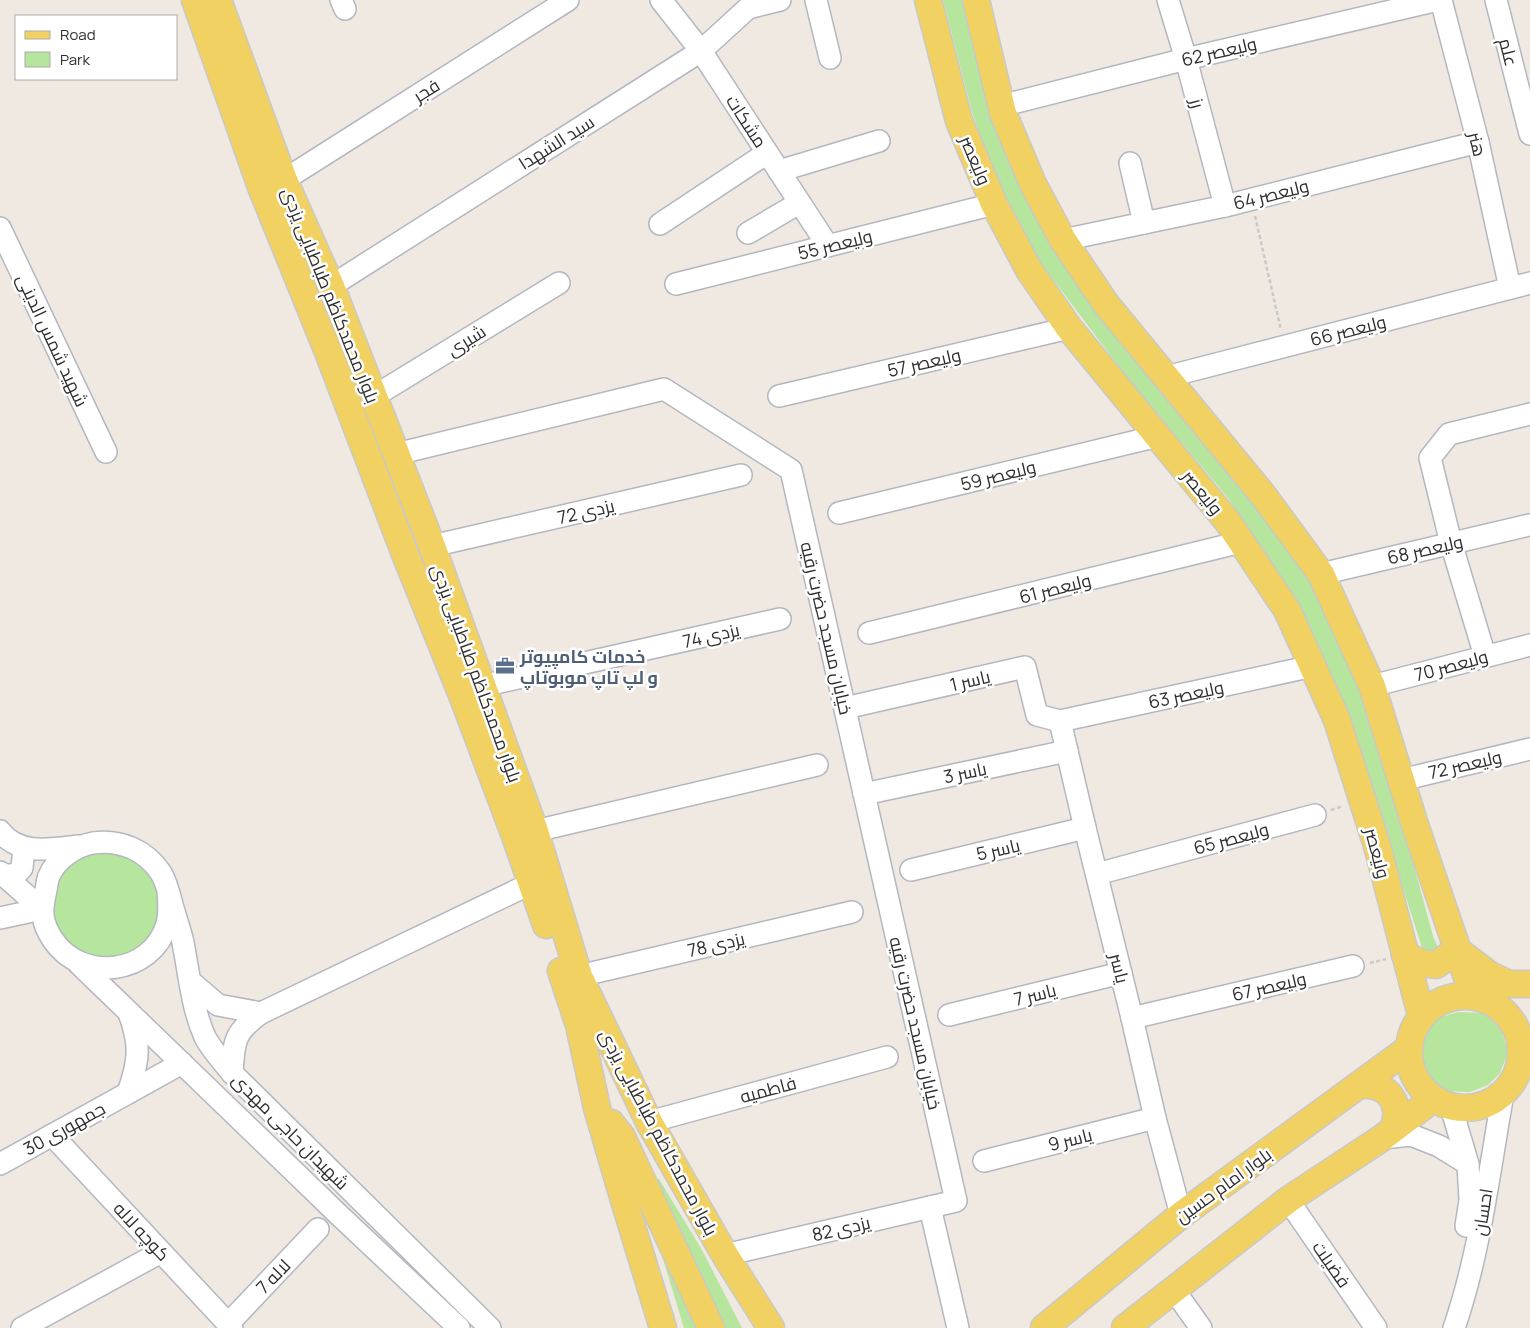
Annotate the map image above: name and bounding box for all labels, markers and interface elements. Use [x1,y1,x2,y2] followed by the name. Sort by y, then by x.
[15,15,178,80] legend
[60,24,96,45] text: Road
[1179,31,1259,71] street label: ولیعصر 62
[1493,35,1524,69] street label: علم
[60,49,90,70] text: Park
[407,73,444,108] street label: فجر
[721,90,773,152] street label: مشکات
[1185,94,1211,111] street label: رز
[514,109,598,175] street label: سید الشهدا
[1463,128,1493,159] street label: هنر
[954,131,997,188] street label: ولیعصر
[1231,173,1311,215] street label: ولیعصر 64
[276,184,385,407] street label: بلوار محمدکاظم طباطبایی یزدی
[795,223,875,265] street label: ولیعصر 55
[12,270,94,410] street label: شهید شمس الدینی
[1307,309,1389,351] street label: ولیعصر 66
[442,319,490,361] street label: شیری
[885,342,963,382] street label: ولیعصر 57
[958,454,1038,496] street label: ولیعصر 59
[1177,464,1229,520] street label: ولیعصر
[555,493,617,529] street label: یزدی 72
[1385,529,1465,569] street label: ولیعصر 68
[795,539,859,717] street label: خیابان مسجد حضرت رقیه
[425,560,528,786] street label: بلوار محمدکاظم طباطبایی یزدی
[1017,568,1093,608] street label: ولیعصر 61
[680,617,742,653] street label: یزدی 74
[519,644,658,690] place label: خدمات کامپیوتر و لپ تاپ موبوتاپ
[1412,644,1490,686] street label: ولیعصر 70
[494,655,516,677] office icon: خدمات کامپیوتر و لپ تاپ موبوتاپ
[947,664,993,696] street label: یاسر 1
[1146,674,1226,714] street label: ولیعصر 63
[1426,744,1504,784] street label: ولیعصر 72
[941,756,989,788] street label: یاسر 3
[1191,816,1271,860] street label: ولیعصر 65
[1359,824,1396,881] street label: ولیعصر
[974,832,1022,866] street label: یاسر 5
[685,926,747,962] street label: یزدی 78
[884,934,948,1112] street label: خیابان مسجد حضرت رقیه
[1104,950,1135,986] street label: یاسر
[1230,966,1308,1006] street label: ولیعصر 67
[1011,977,1059,1011] street label: یاسر 7
[593,1024,724,1240] street label: بلوار محمدکاظم طباطبایی یزدی
[227,1067,355,1195] street label: شهیدان حاجی مهدی
[737,1070,799,1108] street label: فاطمیه
[19,1096,109,1160] street label: جمهوری 30
[1045,1122,1095,1156] street label: یاسر 9
[1170,1142,1277,1229] street label: بلوار امام حسین
[1466,1187,1498,1237] street label: احسان
[108,1196,176,1266] street label: کوچه لاله
[809,1210,873,1246] street label: یزدی 82
[1307,1236,1357,1292] street label: فضیلت
[251,1253,295,1299] street label: لاله 7

